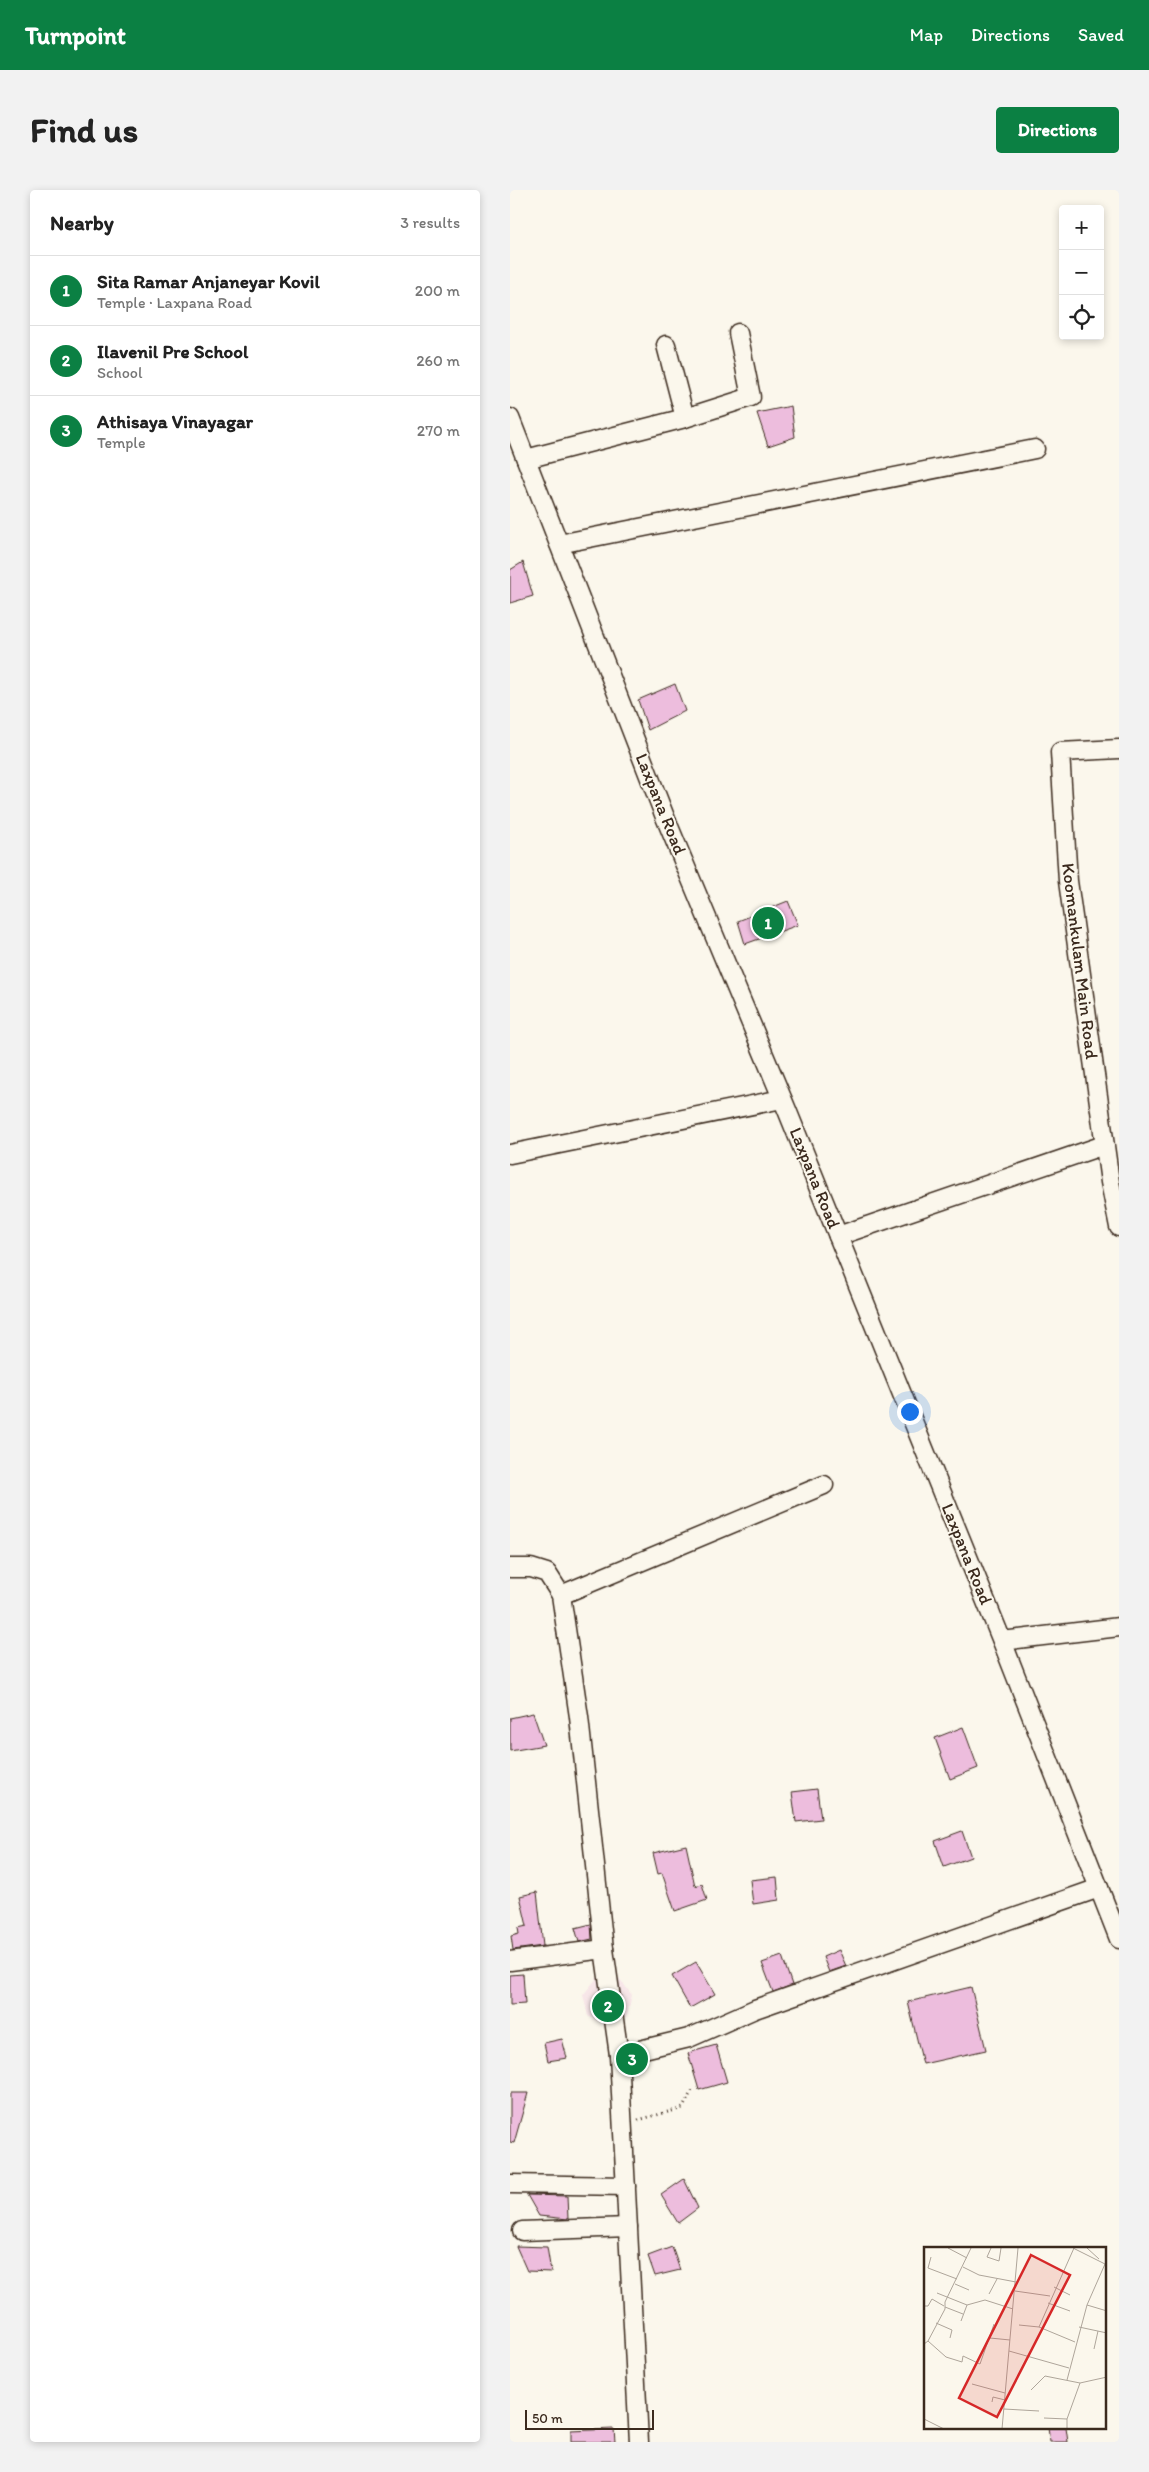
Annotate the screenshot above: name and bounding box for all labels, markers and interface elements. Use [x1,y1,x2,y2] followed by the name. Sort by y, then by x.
[25,21,126,50] text: Turnpoint
[910,24,943,46] text: Map
[971,24,1050,46] text: Directions
[1078,24,1124,46] text: Saved
[996,107,1119,153] button: Directions
[30,109,138,151] text: Find us
[1059,205,1104,340] map controls
[1059,205,1104,250] button: +
[50,210,114,235] text: Nearby
[400,213,460,232] text: 3 results
[1059,250,1104,295] button: −
[97,270,320,293] text: Sita Ramar Anjaneyar Kovil
[62,281,70,300] text: 1
[415,281,460,300] text: 200 m
[97,293,252,312] text: Temple · Laxpana Road
[1059,295,1104,340] button: locate
[97,340,248,363] text: Ilavenil Pre School
[62,351,70,370] text: 2
[416,351,460,370] text: 260 m
[97,363,143,382] text: School
[97,410,253,433] text: Athisaya Vinayagar
[62,421,70,440] text: 3
[417,421,460,440] text: 270 m
[97,433,146,452] text: Temple
[631,750,691,858] street label: Laxpana Road
[1057,862,1103,1060] street label: Koomankulam Main Road
[752,904,784,942] pin: 1
[785,1124,845,1232] street label: Laxpana Road
[897,1399,923,1425] your location
[937,1500,997,1608] street label: Laxpana Road
[592,1987,624,2025] pin: 2
[616,2040,648,2078] pin: 3
[924,2247,1106,2430] inset map
[525,2407,654,2430] scale bar
[532,2410,563,2427] text: 50 m

